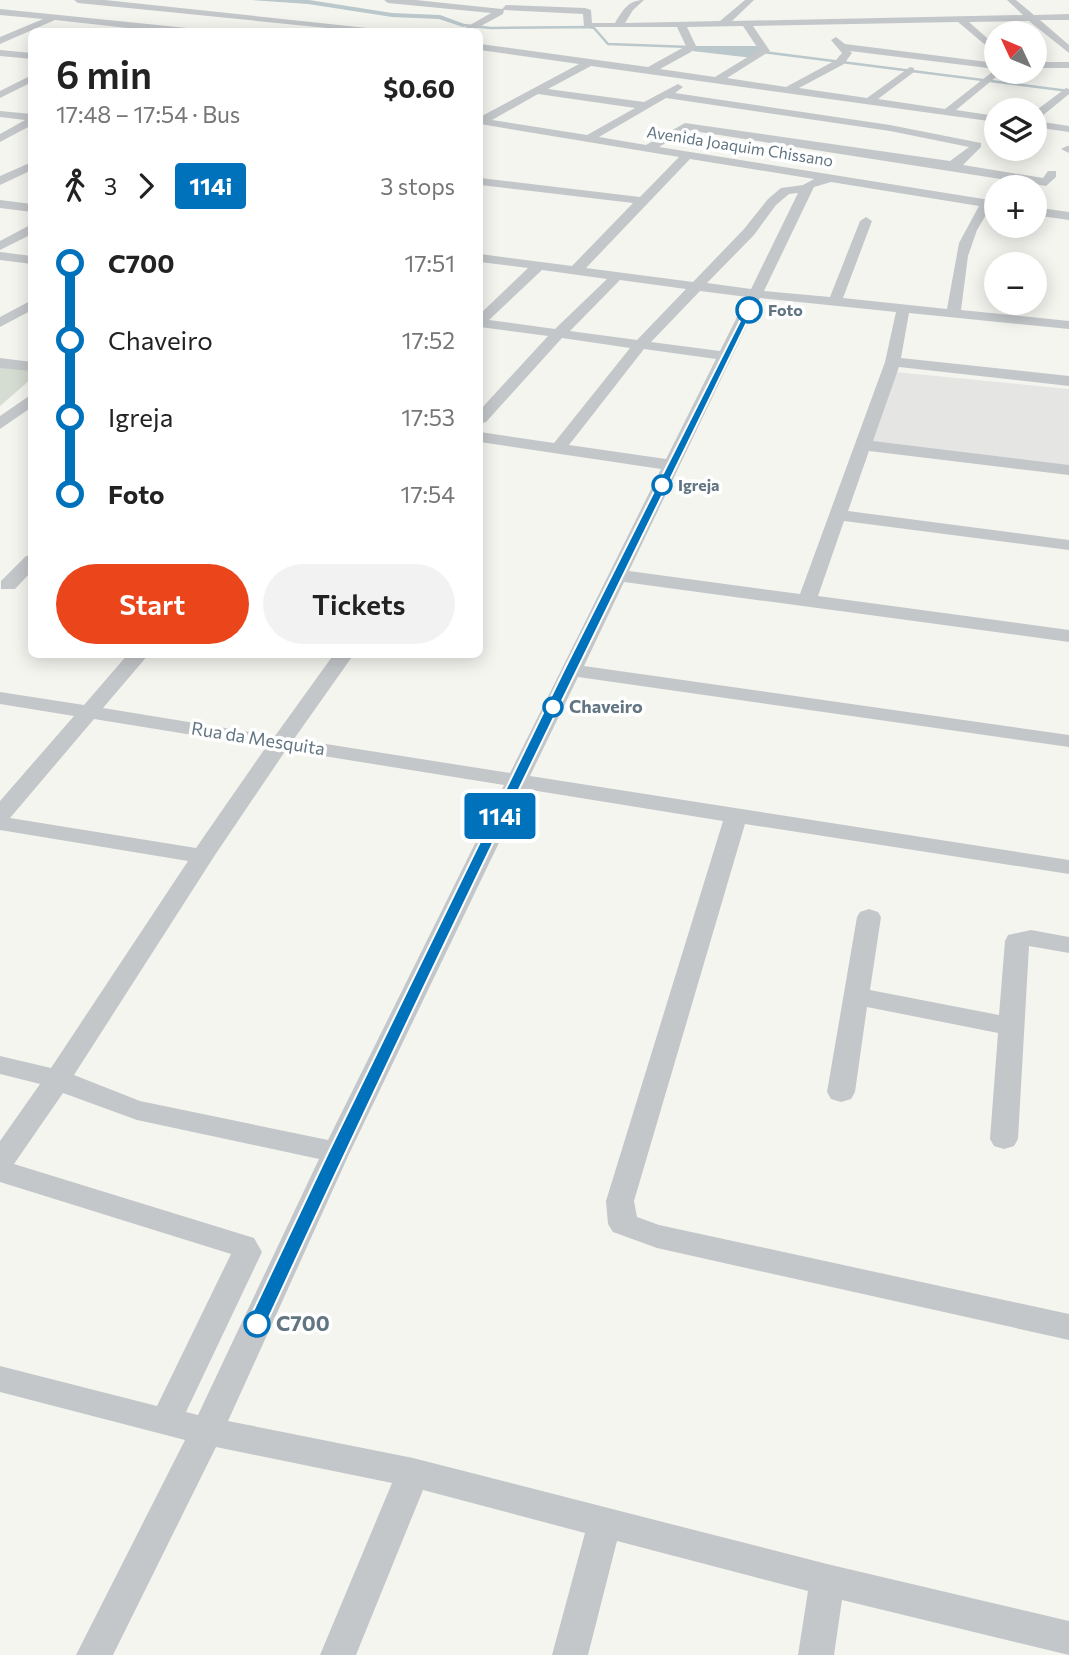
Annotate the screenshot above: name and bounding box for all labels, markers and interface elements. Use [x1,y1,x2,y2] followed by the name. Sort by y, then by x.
[984,21,1046,84] north arrow
[984,21,1047,315] map controls
[56,50,152,97] text: 6 min
[383,72,455,103] text: $0.60
[984,98,1047,161] button: layers
[56,100,240,128] text: 17:48 – 17:54 · Bus
[645,121,835,170] street label: Avenida Joaquim Chissano
[56,167,94,205] icon: walk
[127,167,165,205] icon: forward
[189,171,232,200] text: 114i
[104,172,117,200] text: 3
[380,172,455,200] text: 3 stops
[984,175,1047,238] button: +
[108,247,174,278] text: C700
[405,249,455,277] text: 17:51
[984,252,1047,315] button: −
[736,297,762,323] marker: Foto
[768,300,803,319] place label: Foto
[108,324,213,355] text: Chaveiro
[402,326,455,354] text: 17:52
[108,401,173,432] text: Igreja
[401,403,455,431] text: 17:53
[652,475,672,495] marker: Igreja
[678,475,720,494] place label: Igreja
[108,478,165,509] text: Foto
[401,480,455,508] text: 17:54
[56,564,249,644] button: Start
[263,564,455,644] button: Tickets
[569,695,643,717] place label: Chaveiro
[543,697,563,717] marker: Chaveiro
[190,717,327,759] street label: Rua da Mesquita
[451,793,549,839] line badge: 114i
[478,801,522,830] text: 114i
[276,1310,330,1335] place label: C700
[244,1311,270,1337] marker: C700

